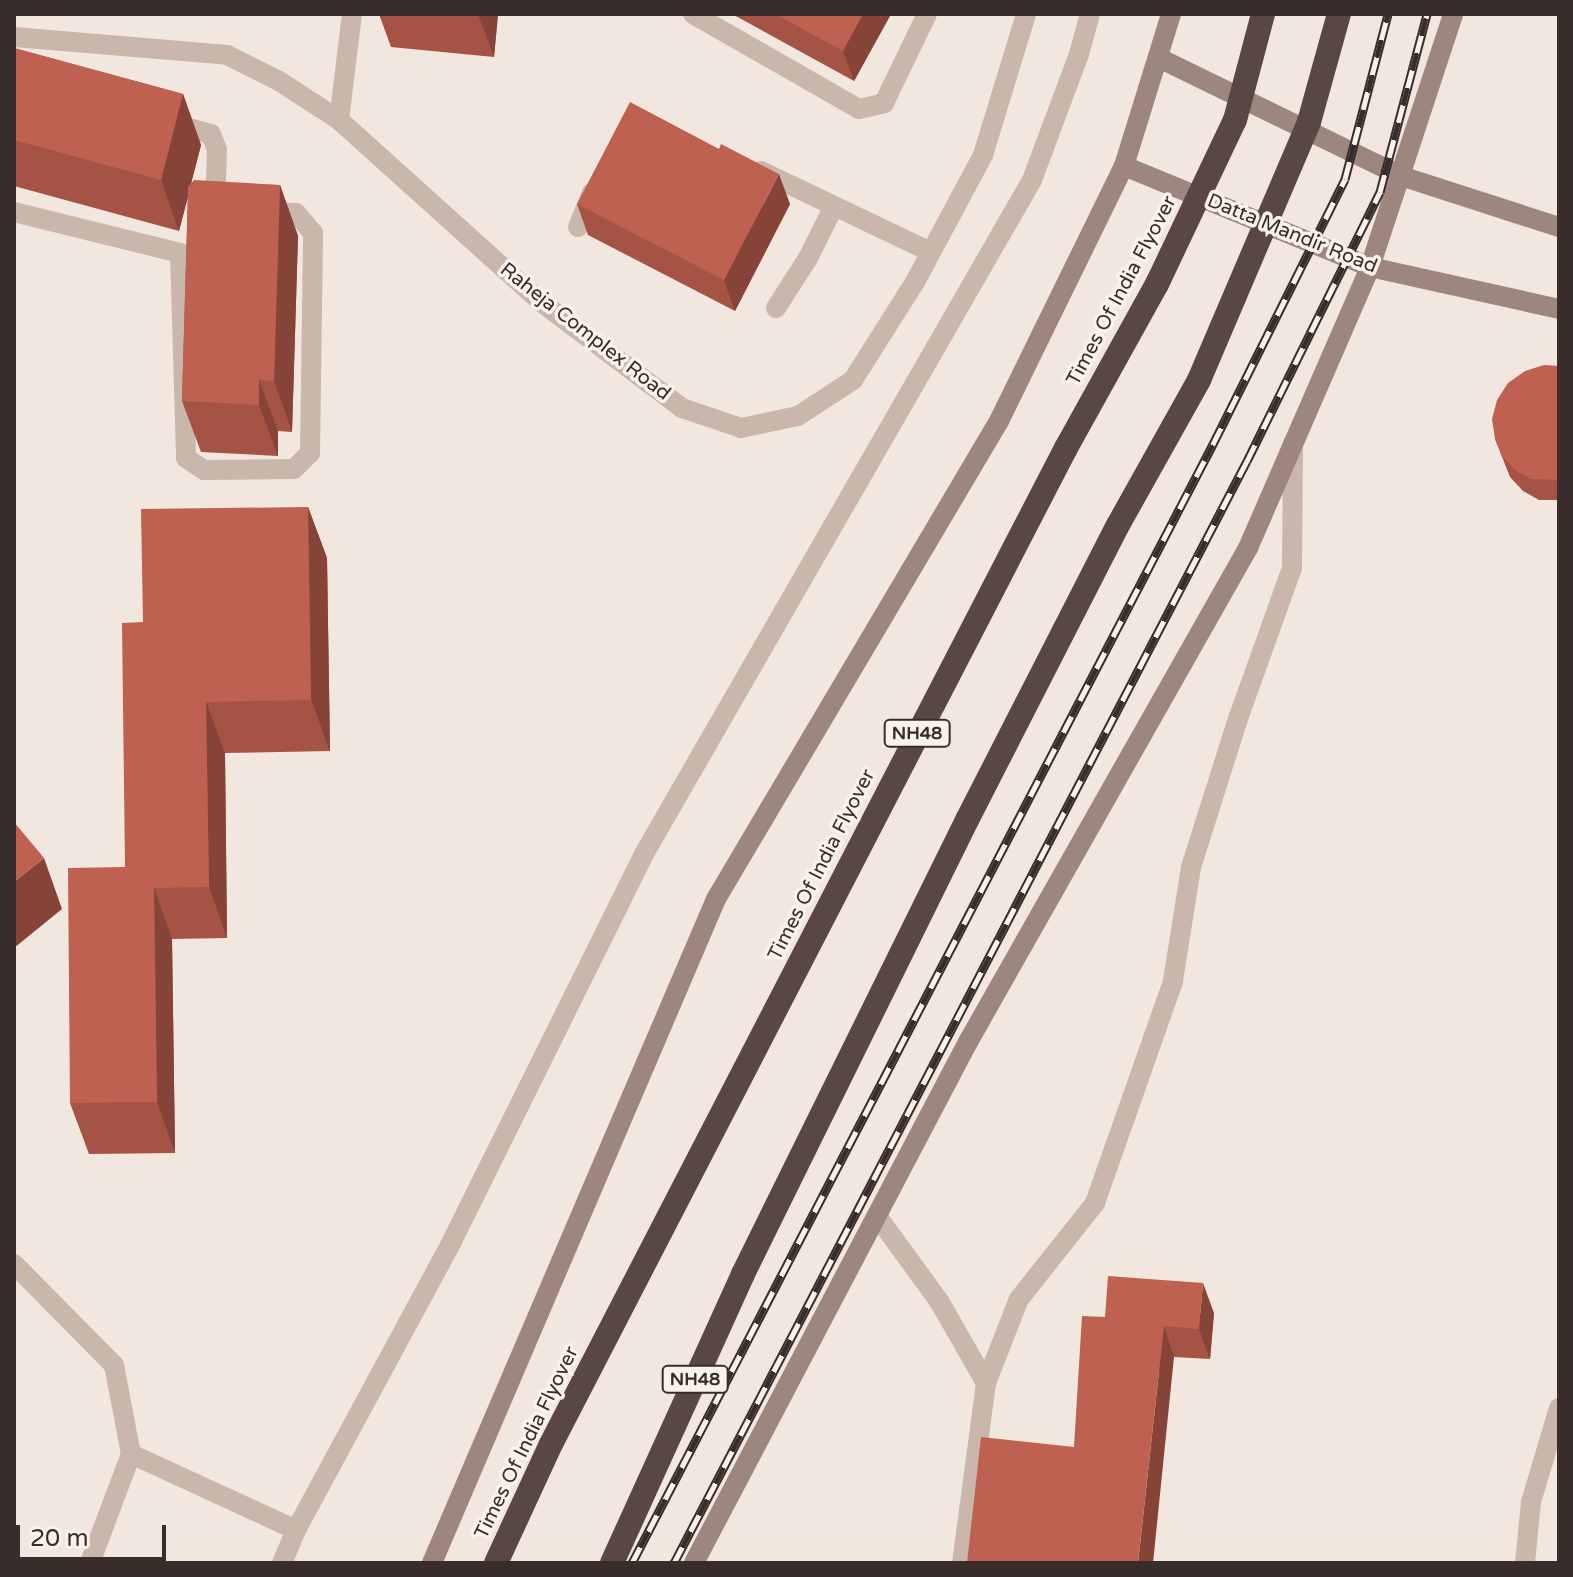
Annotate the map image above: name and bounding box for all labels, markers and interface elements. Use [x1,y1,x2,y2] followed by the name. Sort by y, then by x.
[1204,189,1380,279] street label: Datta Mandir Road
[1062,192,1182,390] street label: Times Of India Flyover
[495,258,675,406] street label: Raheja Complex Road
[883,719,951,747] road number: NH48
[763,765,881,965] street label: Times Of India Flyover
[470,1343,584,1543] street label: Times Of India Flyover
[661,1365,729,1393] road number: NH48
[20,1509,170,1559] scale bar
[30,1524,88,1553] text: 20 m

